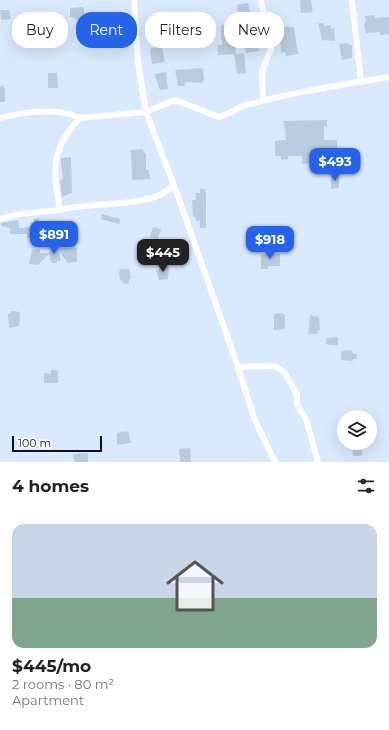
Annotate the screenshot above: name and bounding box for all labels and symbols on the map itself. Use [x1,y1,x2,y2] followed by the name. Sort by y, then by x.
[311,148,359,182] pin: $493
[30,221,78,255] pin: $891
[246,226,294,260] pin: $918
[139,239,187,273] pin: $445
[12,434,102,453] scale bar

